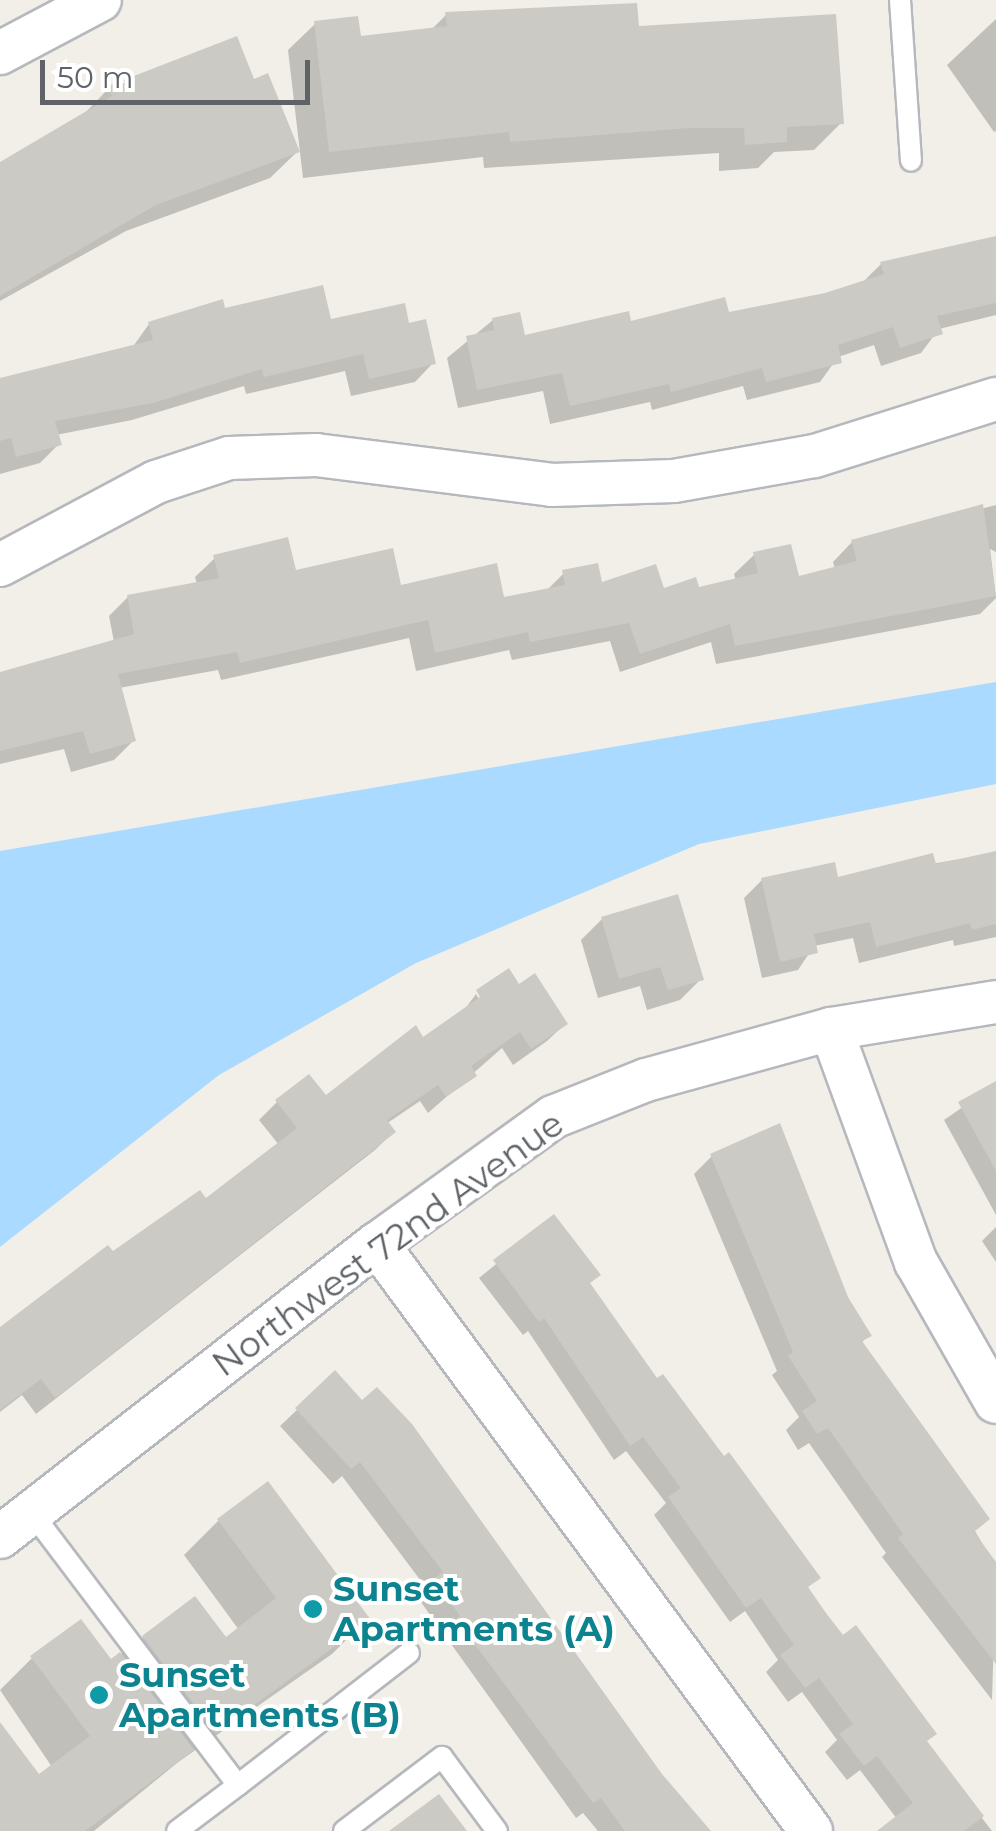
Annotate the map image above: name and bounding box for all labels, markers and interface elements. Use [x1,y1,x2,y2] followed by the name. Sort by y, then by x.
[45,40,315,102] scale bar
[57,59,134,96] text: 50 m
[204,1103,572,1385] street label: Northwest 72nd Avenue
[333,1568,615,1650] place label: Sunset Apartments (A)
[302,1598,324,1620] marker: Sunset Apartments (A)
[119,1654,401,1736] place label: Sunset Apartments (B)
[88,1684,110,1706] marker: Sunset Apartments (B)

